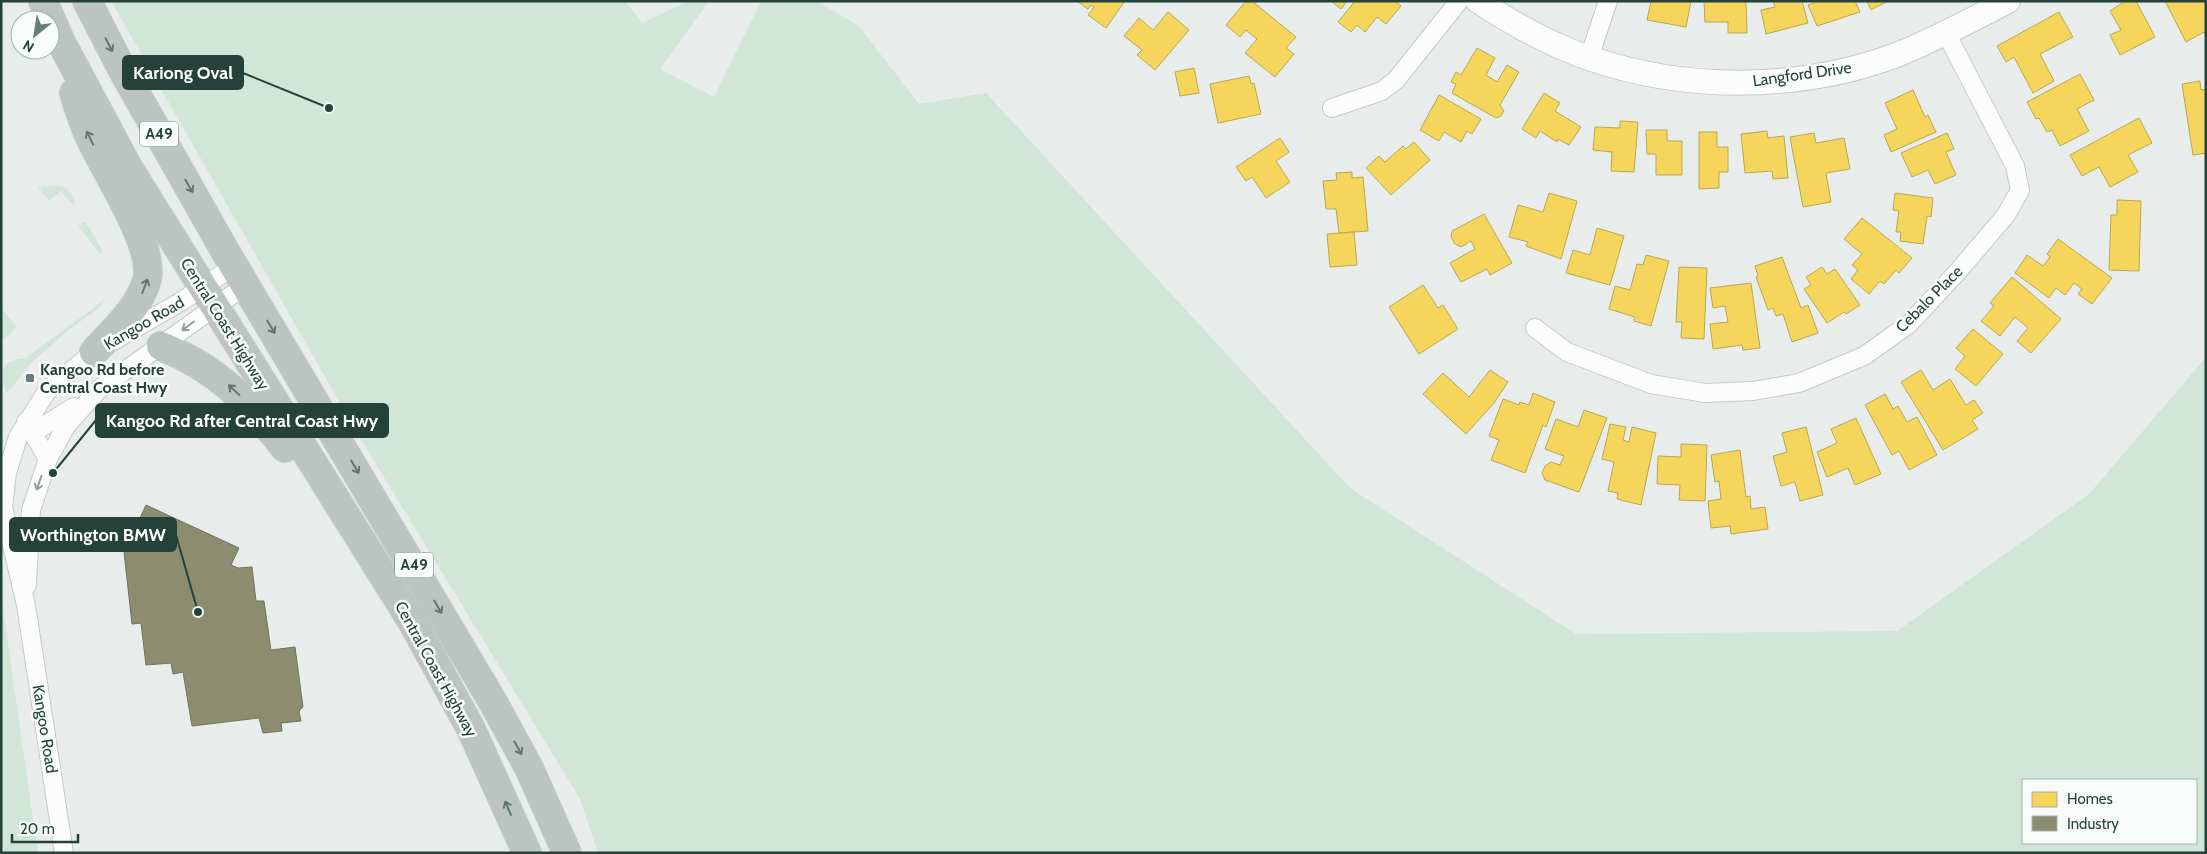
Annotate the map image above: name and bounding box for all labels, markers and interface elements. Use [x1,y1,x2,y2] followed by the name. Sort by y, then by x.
[10,10,60,60] north arrow
[20,36,37,57] text: N
[104,37,114,52] one-way arrow
[123,56,243,89] callout: Kariong Oval
[1751,58,1853,90] street label: Langford Drive
[133,62,233,84] text: Kariong Oval
[140,122,178,146] road number: A49
[85,131,94,146] one-way arrow
[184,179,194,193] one-way arrow
[177,255,273,393] street label: Central Coast Highway
[1892,262,1966,336] street label: Cebalo Place
[140,279,150,294] one-way arrow
[100,292,188,354] street label: Kangoo Road
[267,320,277,334] one-way arrow
[181,321,195,331] one-way arrow
[40,360,168,397] place label: Kangoo Rd before Central Coast Hwy
[24,372,36,384] marker: Kangoo Rd before Central Coast Hwy
[228,384,240,396] one-way arrow
[96,404,388,437] callout: Kangoo Rd after Central Coast Hwy
[106,410,379,432] text: Kangoo Rd after Central Coast Hwy
[351,459,361,473] one-way arrow
[33,475,43,491] one-way arrow
[10,518,176,551] callout: Worthington BMW
[20,524,167,546] text: Worthington BMW
[395,552,433,578] road number: A49
[391,598,481,740] street label: Central Coast Highway
[433,599,443,613] one-way arrow
[29,683,61,775] street label: Kangoo Road
[513,740,523,755] one-way arrow
[2022,779,2197,844] legend
[2067,790,2113,808] text: Homes
[502,801,512,816] one-way arrow
[12,812,79,844] scale bar
[2067,815,2119,833] text: Industry
[20,820,55,838] text: 20 m

